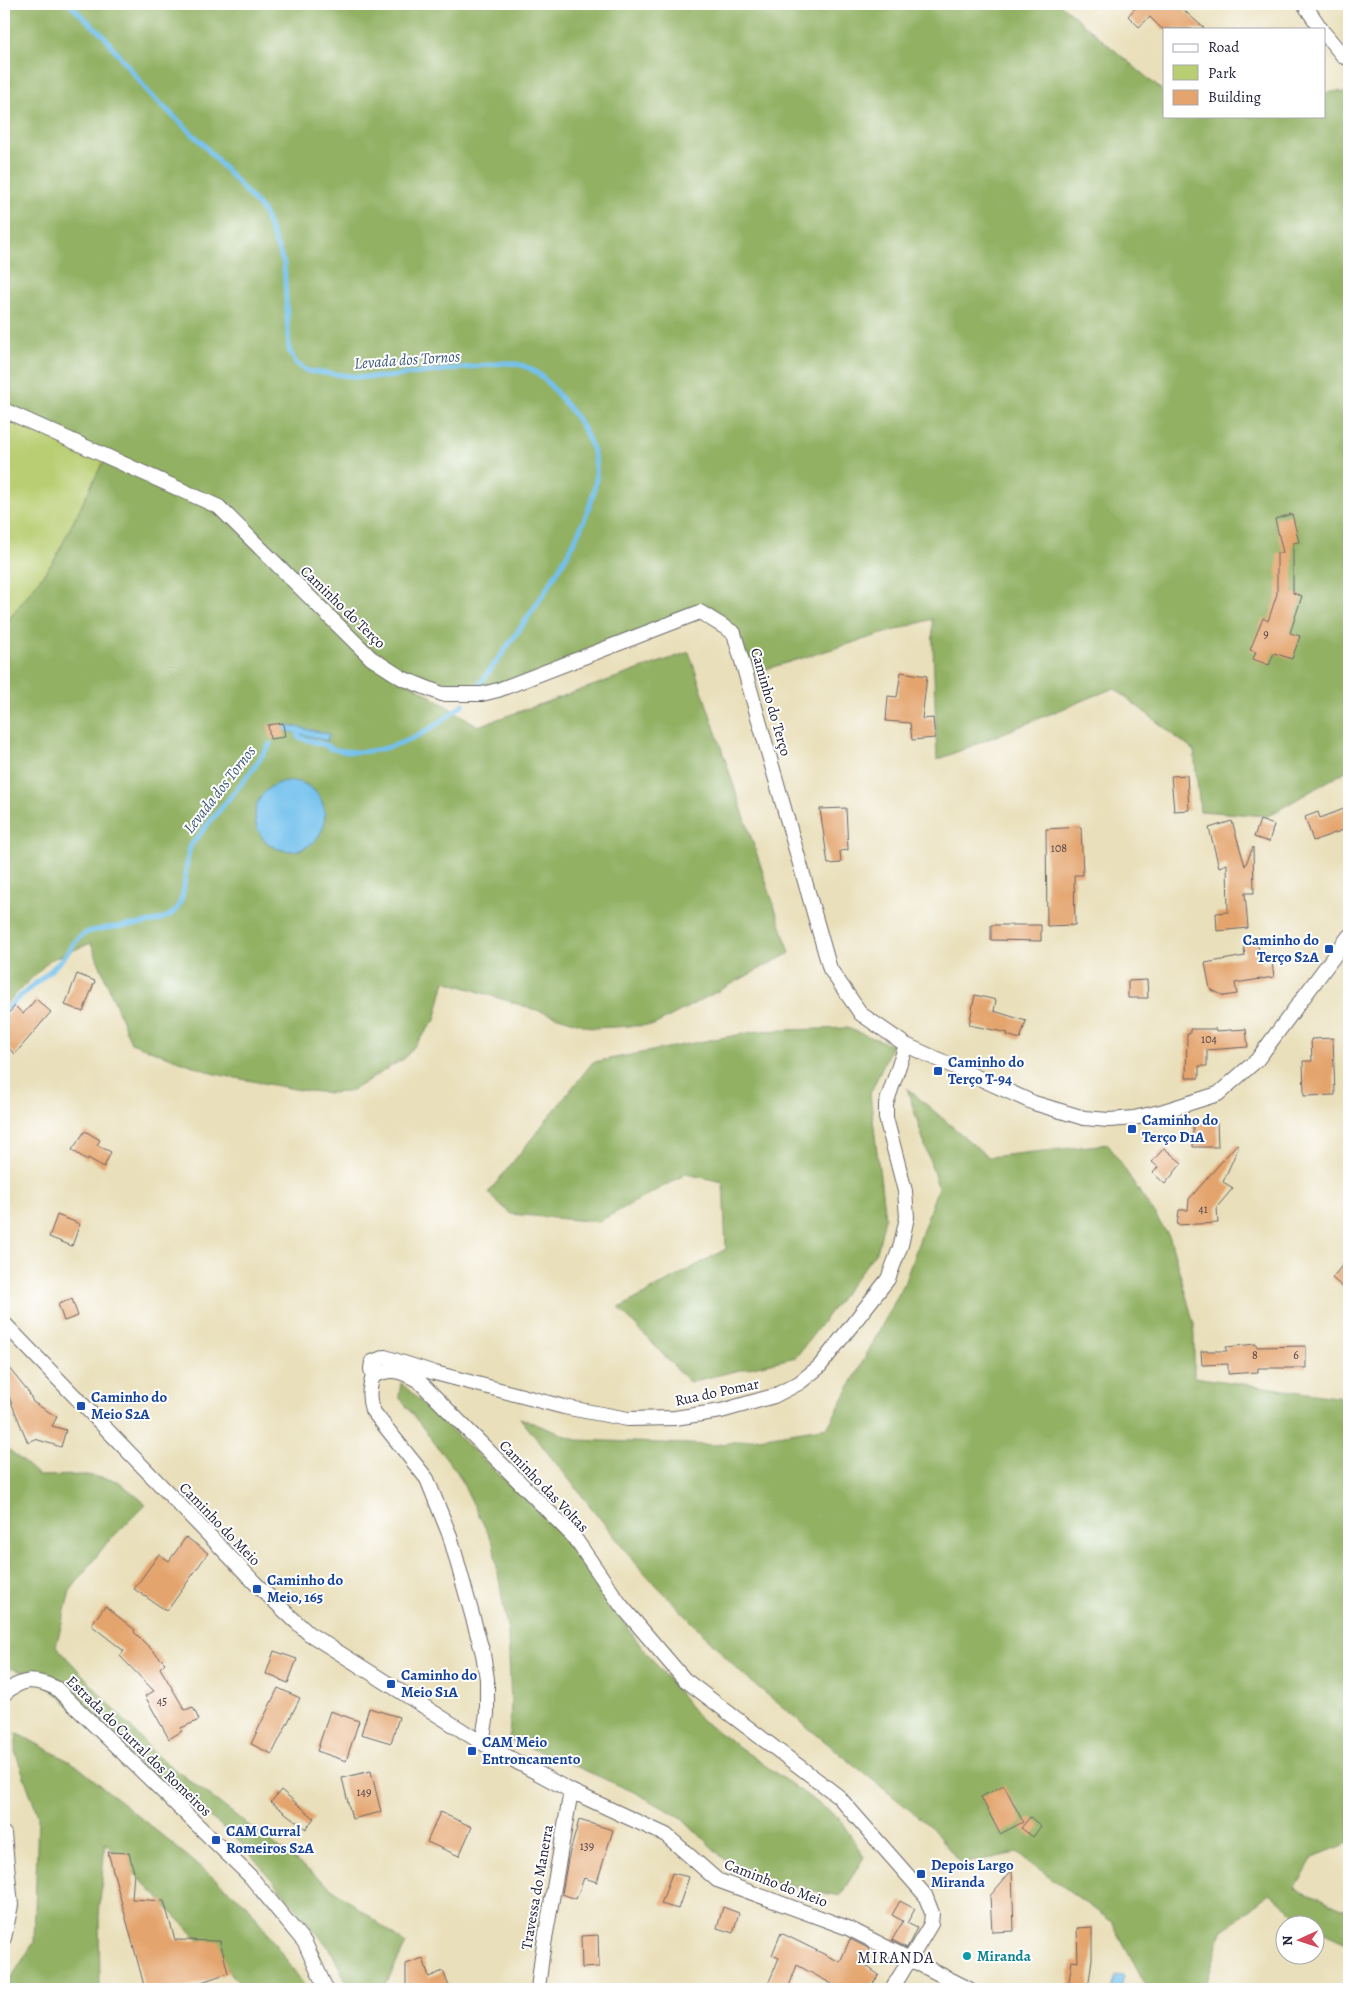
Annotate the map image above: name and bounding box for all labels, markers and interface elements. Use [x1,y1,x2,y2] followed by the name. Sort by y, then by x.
[1163,28,1326,118] legend
[1208,37,1240,57] text: Road
[1208,63,1237,83] text: Park
[1208,87,1261,107] text: Building
[353,345,461,375] water label: Levada dos Tornos
[296,561,390,653] street label: Caminho do Terço
[1263,626,1269,642] house number: 9
[746,646,796,758] street label: Caminho do Terço
[178,741,261,838] water label: Levada dos Tornos
[1051,840,1067,856] house number: 108
[1243,930,1320,967] place label: Caminho do Terço S2A
[1323,943,1335,955] marker: Caminho do Terço S2A
[1201,1031,1218,1047] house number: 104
[948,1052,1024,1089] place label: Caminho do Terço T-94
[932,1065,944,1077] marker: Caminho do Terço T-94
[1142,1110,1218,1147] place label: Caminho do Terço D1A
[1126,1123,1138,1135] marker: Caminho do Terço D1A
[1198,1201,1208,1217] house number: 41
[1252,1347,1258,1363] house number: 8
[1293,1347,1299,1363] house number: 6
[673,1373,761,1411] street label: Rua do Pomar
[91,1387,167,1424] place label: Caminho do Meio S2A
[75,1400,87,1412] marker: Caminho do Meio S2A
[495,1436,593,1536] street label: Caminho das Voltas
[175,1478,265,1570] street label: Caminho do Meio
[267,1570,343,1607] place label: Caminho do Meio, 165
[251,1583,263,1595] marker: Caminho do Meio, 165
[401,1665,477,1702] place label: Caminho do Meio S1A
[62,1671,216,1821] street label: Estrada do Curral dos Romeiros
[385,1678,397,1690] marker: Caminho do Meio S1A
[157,1693,167,1709] house number: 45
[482,1732,581,1769] place label: CAM Meio Entroncamento
[466,1745,478,1757] marker: CAM Meio Entroncamento
[356,1784,372,1800] house number: 149
[226,1821,315,1858] place label: CAM Curral Romeiros S2A
[516,1823,558,1951] street label: Travessa do Manerra
[210,1834,222,1846] marker: CAM Curral Romeiros S2A
[580,1838,594,1854] house number: 139
[721,1854,831,1912] street label: Caminho do Meio
[931,1855,1014,1892] place label: Depois Largo Miranda
[915,1868,927,1880] marker: Depois Largo Miranda
[1276,1916,1326,1966] north arrow
[1278,1935,1297,1946] text: N
[977,1946,1032,1966] place label: Miranda
[857,1947,935,1969] district label: MIRANDA
[961,1950,973,1962] marker: Miranda

